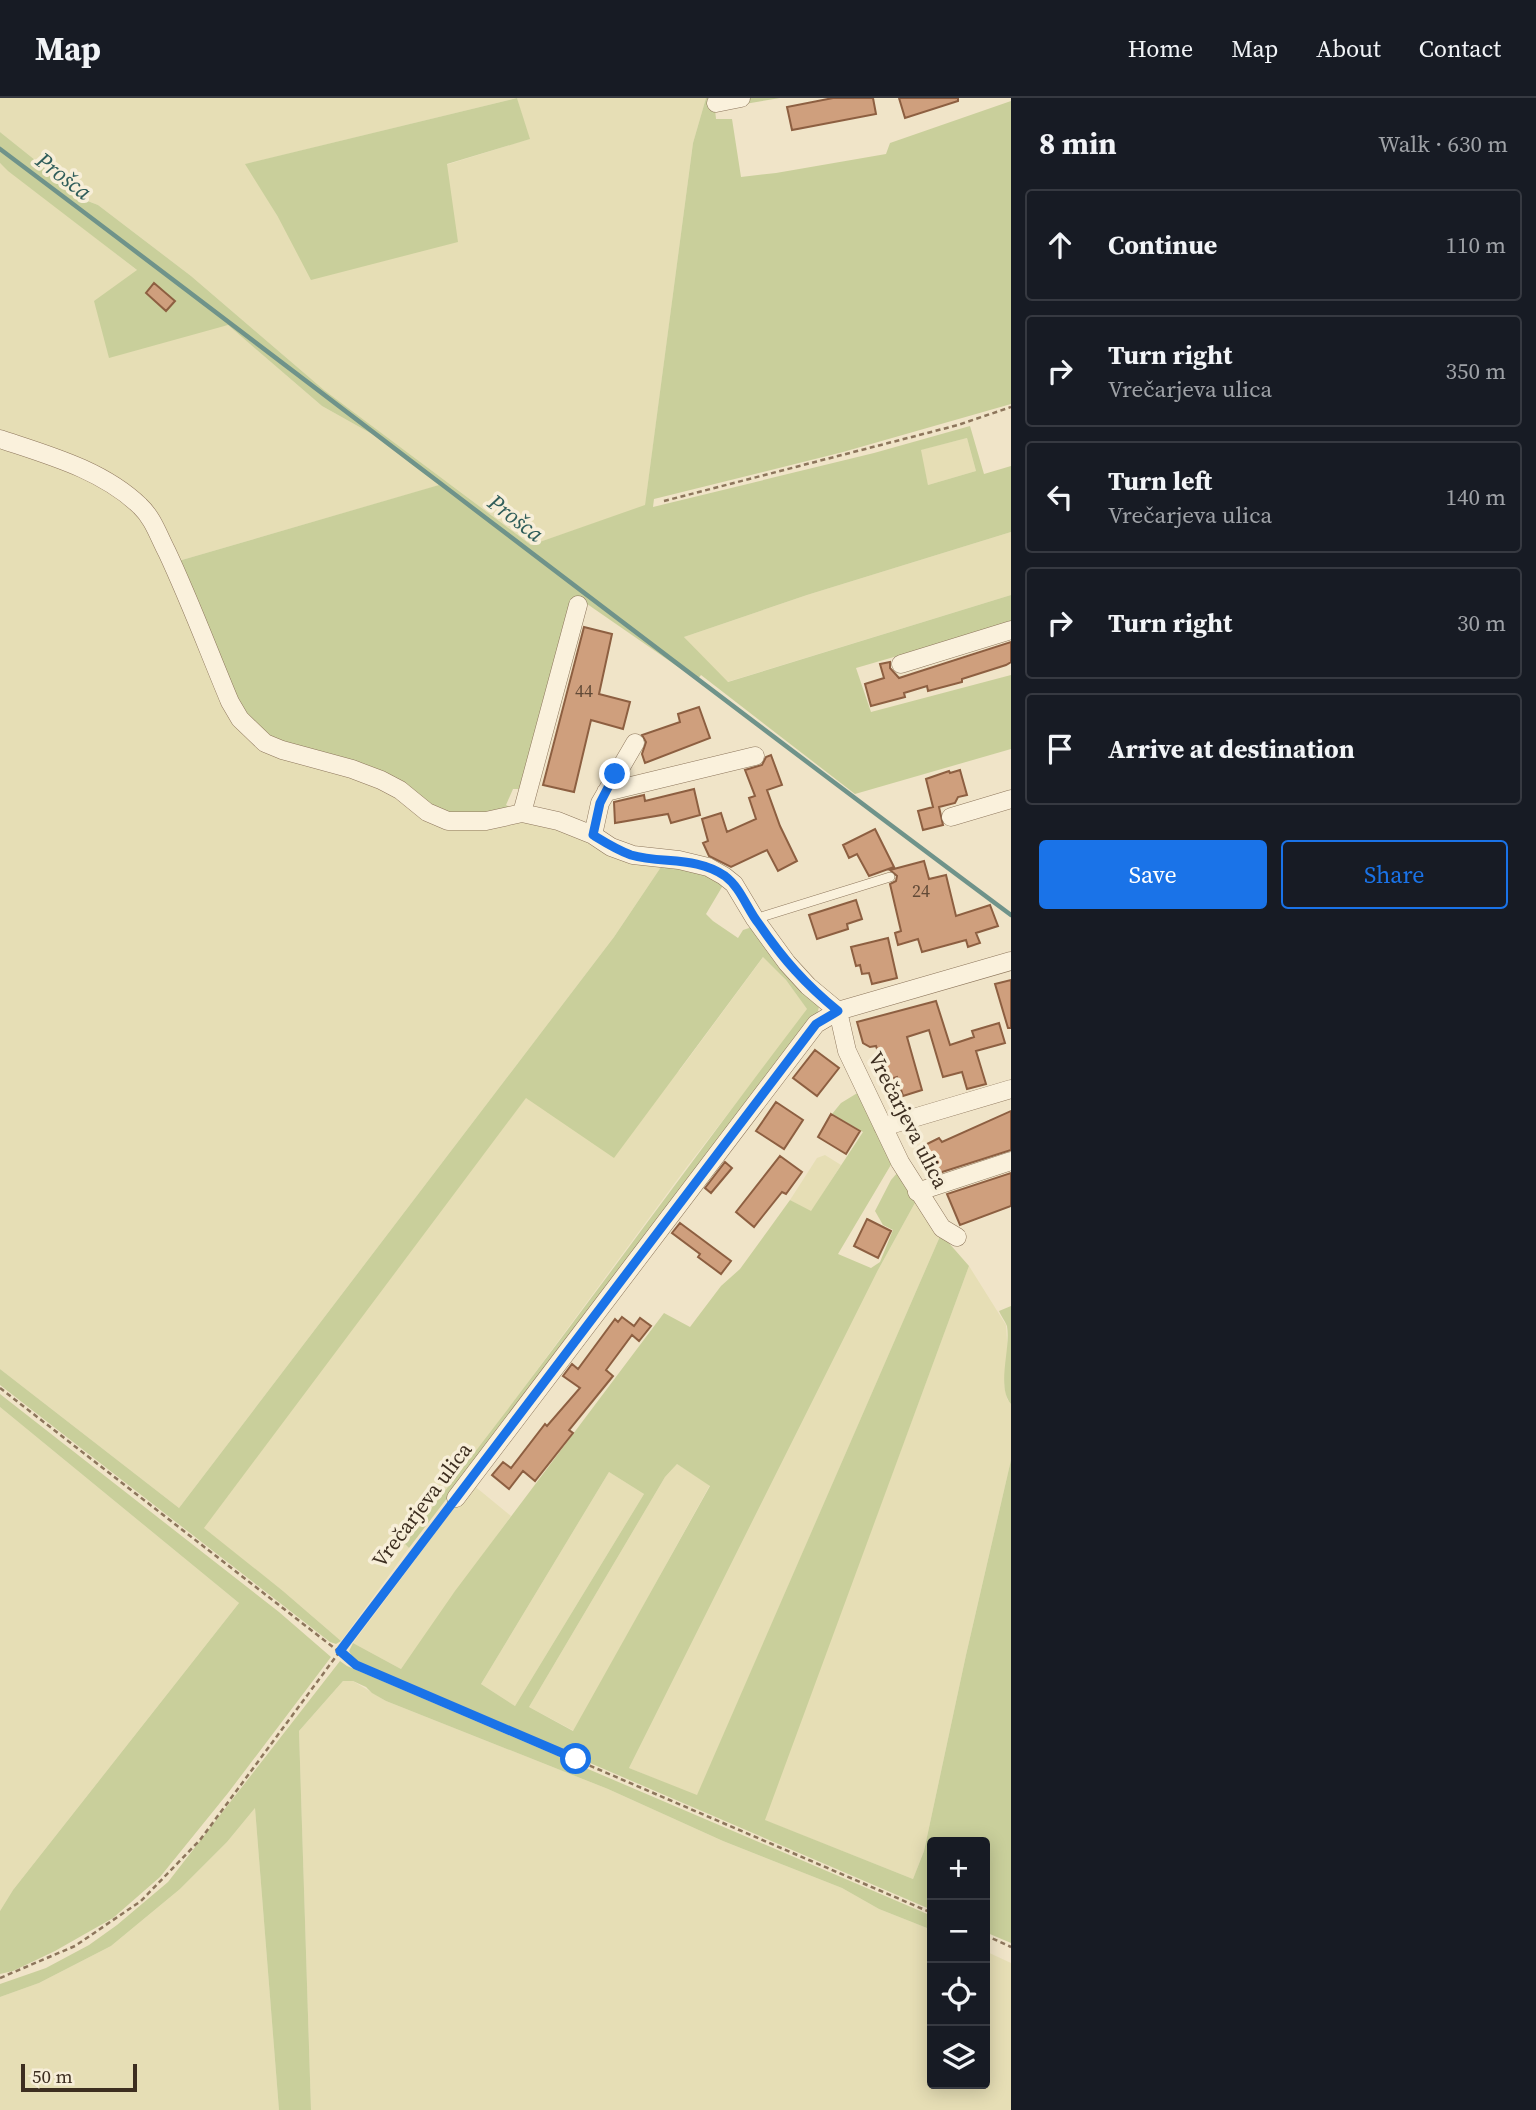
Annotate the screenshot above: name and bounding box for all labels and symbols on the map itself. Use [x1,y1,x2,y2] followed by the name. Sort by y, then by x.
[29,144,99,208] water label: Prošca
[481,486,551,550] water label: Prošca
[575,678,593,703] house number: 44
[599,758,630,789] route end
[912,878,930,903] house number: 24
[862,1046,956,1193] street label: Vrečarjeva ulica
[365,1436,478,1573] street label: Vrečarjeva ulica
[560,1743,591,1774] route start
[21,2061,136,2093] scale bar

